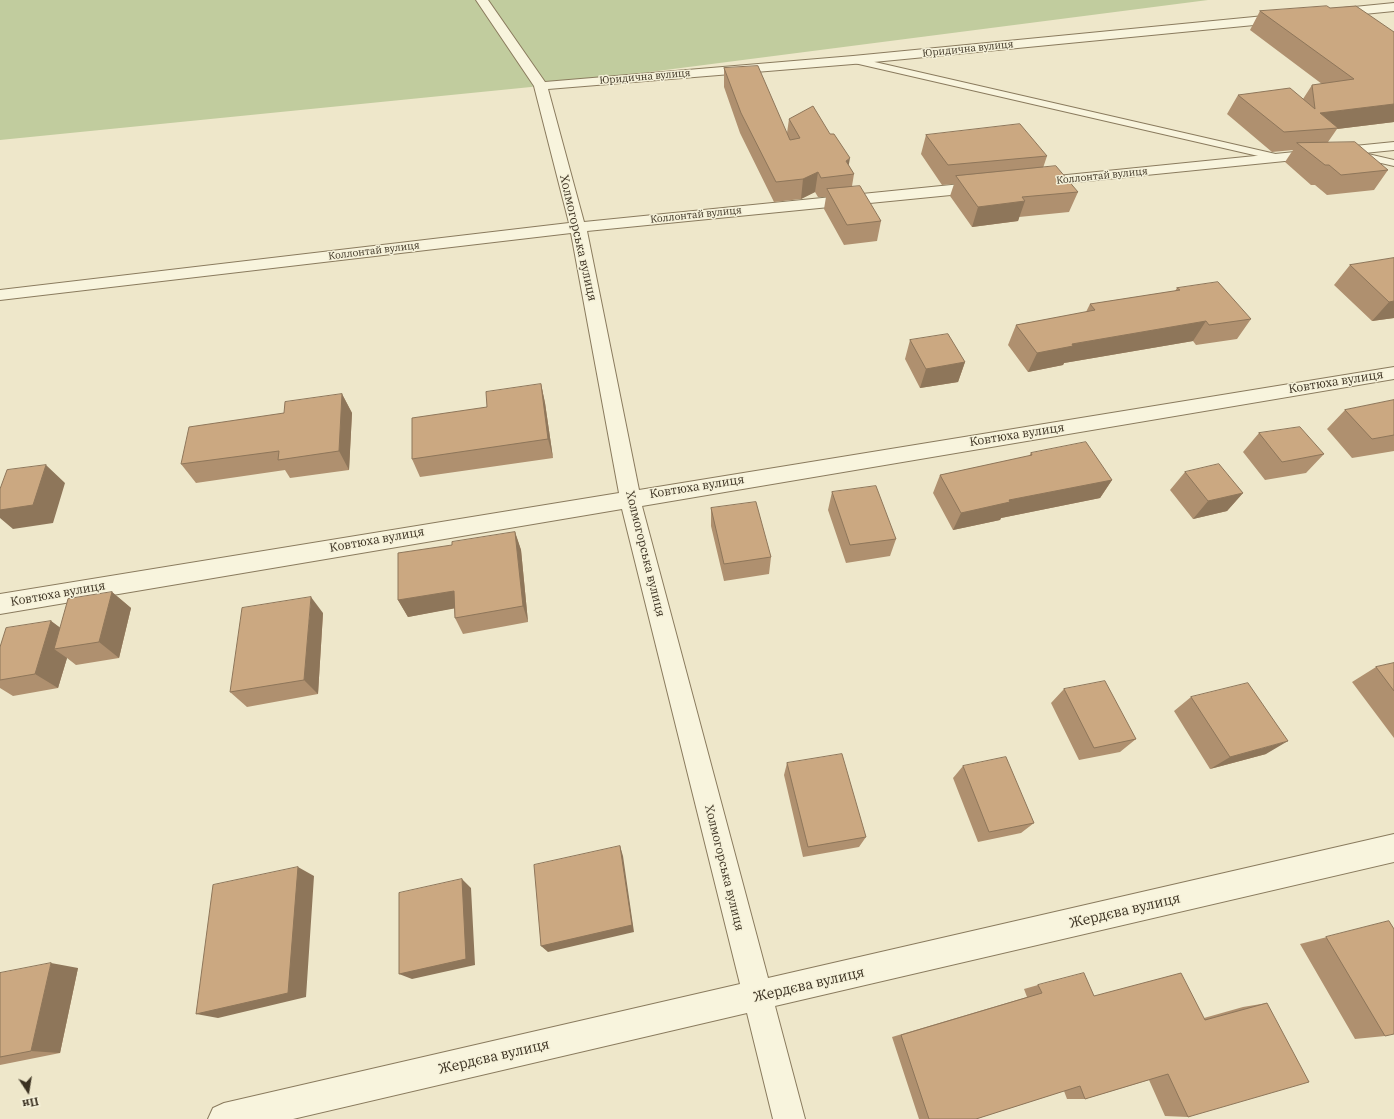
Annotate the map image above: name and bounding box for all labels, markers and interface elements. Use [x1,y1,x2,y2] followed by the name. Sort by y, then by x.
[922,38,1014,60] street label: Юридична вулиця
[599,67,691,87] street label: Юридична вулиця
[1056,165,1148,187] street label: Коллонтай вулиця
[556,173,600,303] street label: Холмогорська вулиця
[650,204,742,226] street label: Коллонтай вулиця
[328,239,420,263] street label: Коллонтай вулиця
[1287,367,1385,397] street label: Ковтюха вулиця
[968,420,1066,450] street label: Ковтюха вулиця
[648,472,746,502] street label: Ковтюха вулиця
[622,490,668,618] street label: Холмогорська вулиця
[329,525,425,555] street label: Ковтюха вулиця
[10,579,106,609] street label: Ковтюха вулиця
[701,804,747,932] street label: Холмогорська вулиця
[1068,890,1182,932] street label: Жердєва вулиця
[752,964,866,1006] street label: Жердєва вулиця
[437,1036,551,1078] street label: Жердєва вулиця
[8,1071,48,1111] north arrow
[21,1094,40,1111] text: Пн

